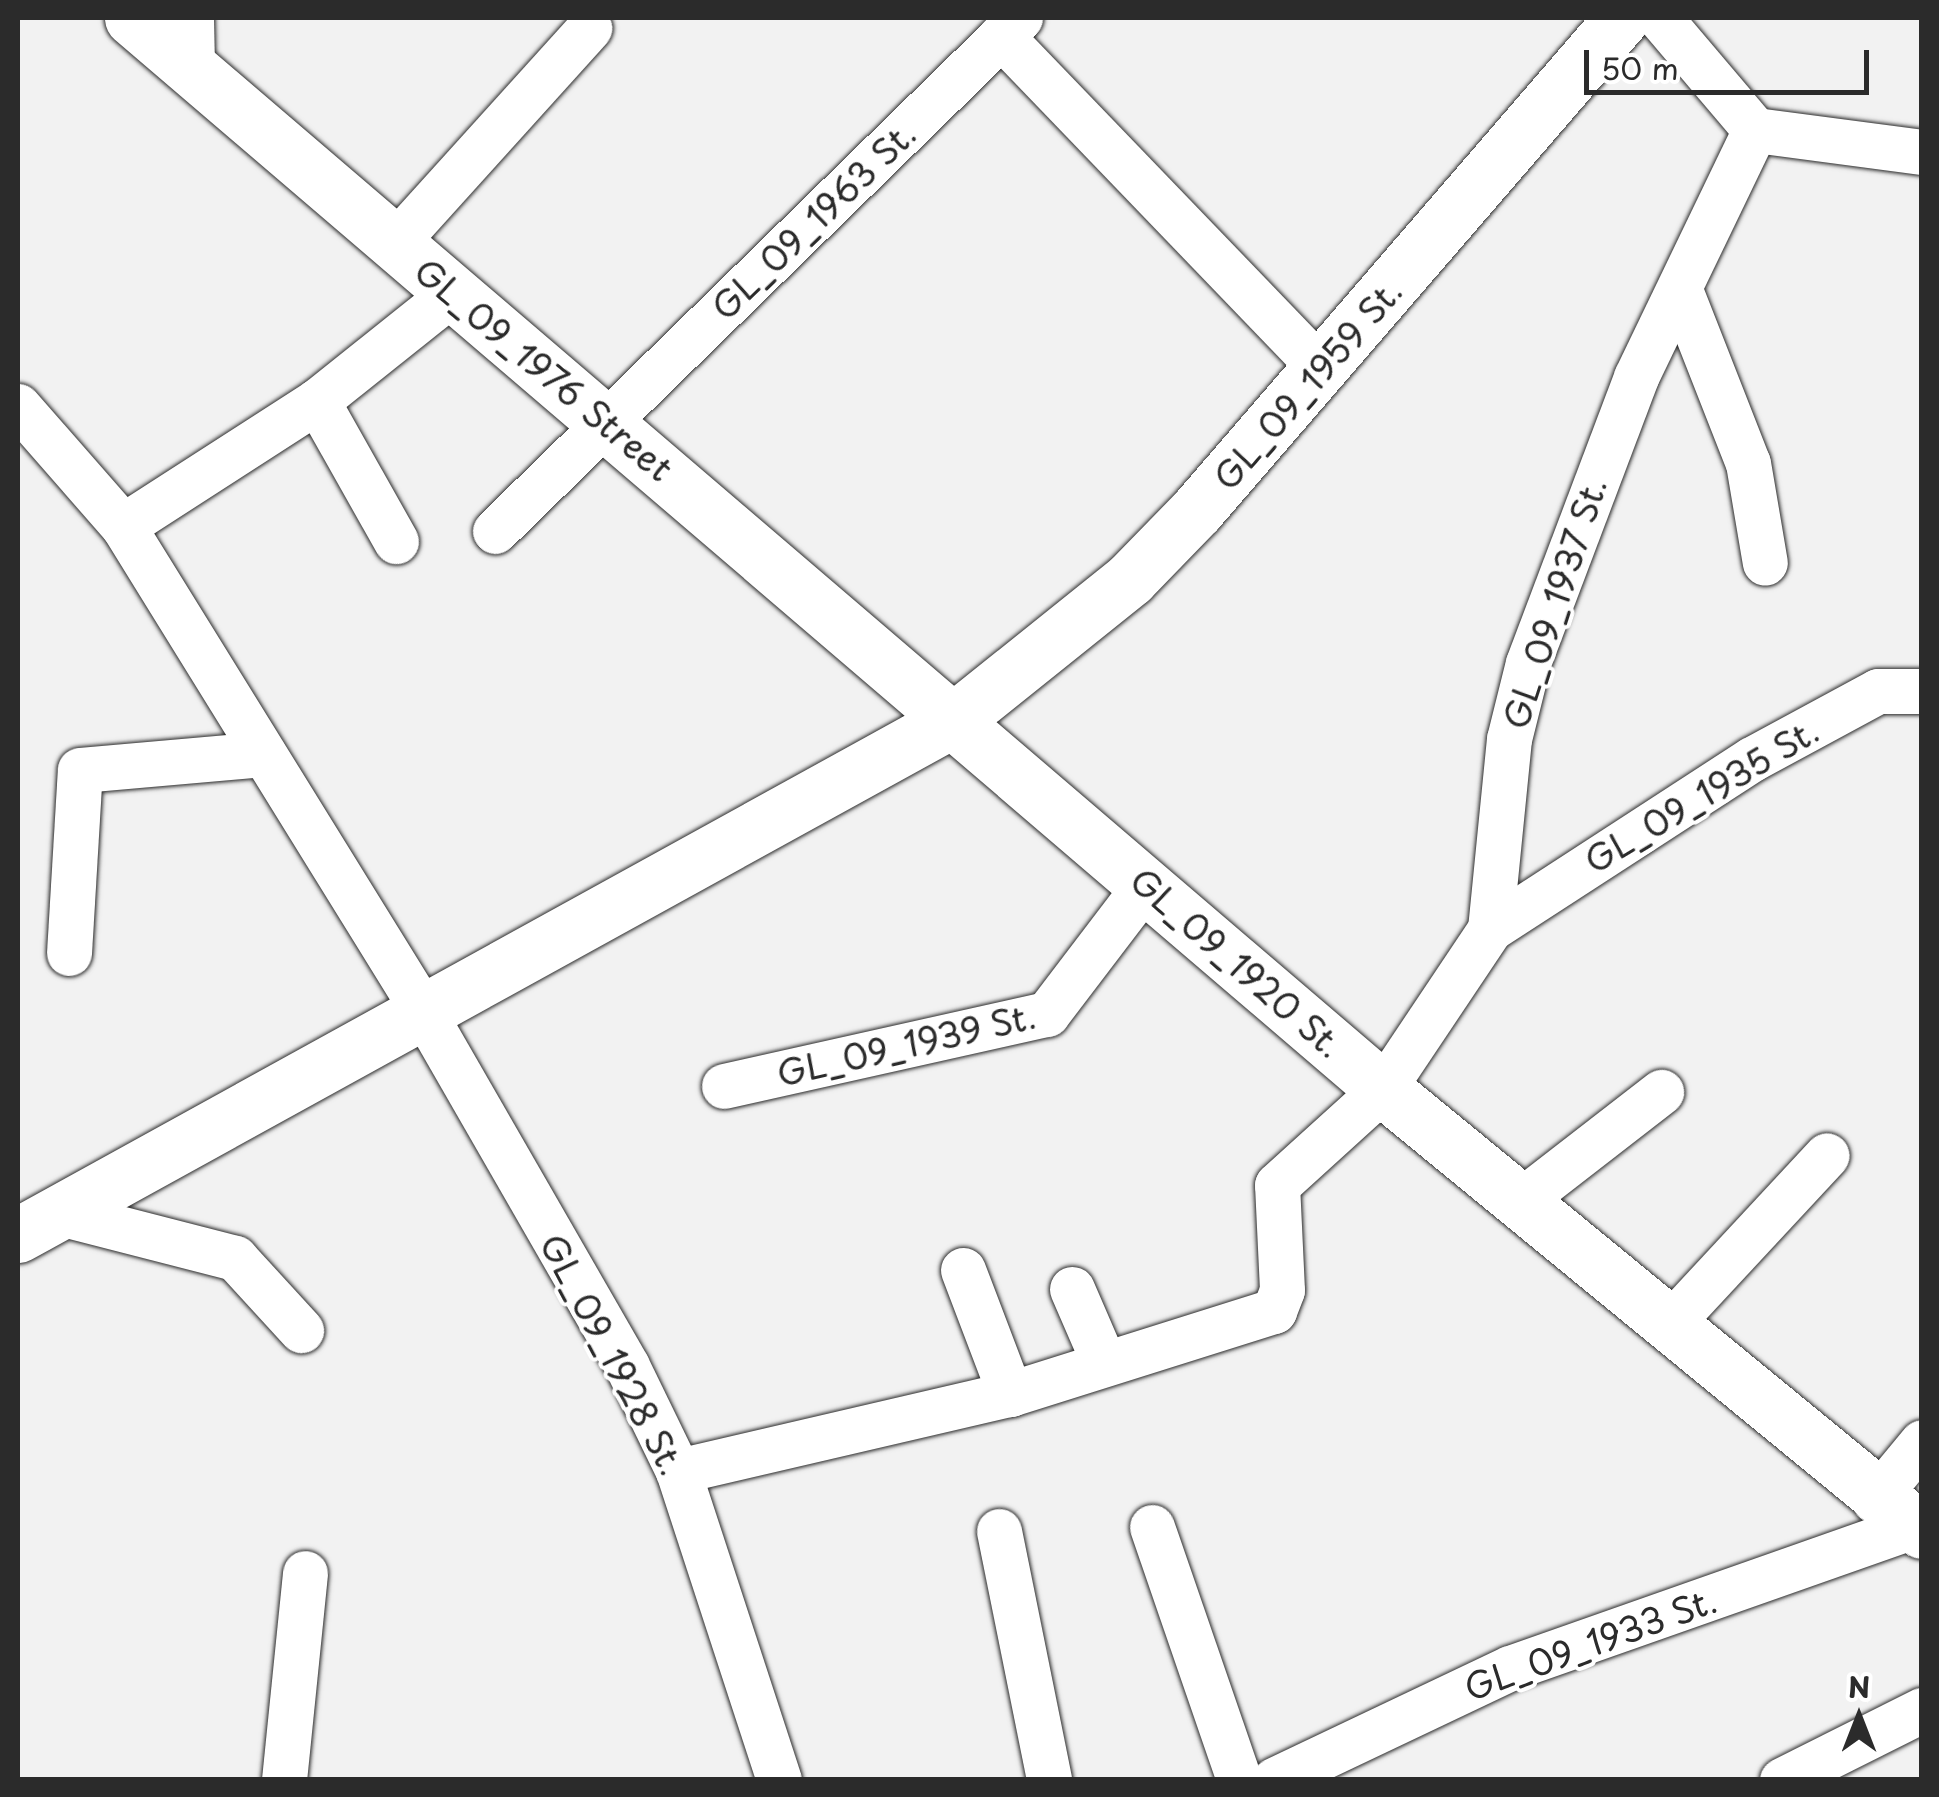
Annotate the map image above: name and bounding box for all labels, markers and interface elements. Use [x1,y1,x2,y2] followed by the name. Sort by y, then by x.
[1589,30,1874,92] scale bar
[1601,45,1679,90] text: 50 m
[702,112,924,328] street label: GL_09_1963 St.
[407,249,681,489] street label: GL_09_1976 Street
[1204,270,1410,498] street label: GL_09_1959 St.
[1494,472,1614,734] street label: GL_09_1937 St.
[1576,708,1826,882] street label: GL_09_1935 St.
[1121,858,1353,1066] street label: GL_09_1920 St.
[773,994,1039,1094] street label: GL_09_1939 St.
[532,1226,694,1482] street label: GL_09_1928 St.
[1458,1578,1722,1708] street label: GL_09_1933 St.
[1848,1665,1870,1708] text: N
[1809,1667,1909,1767] north arrow

